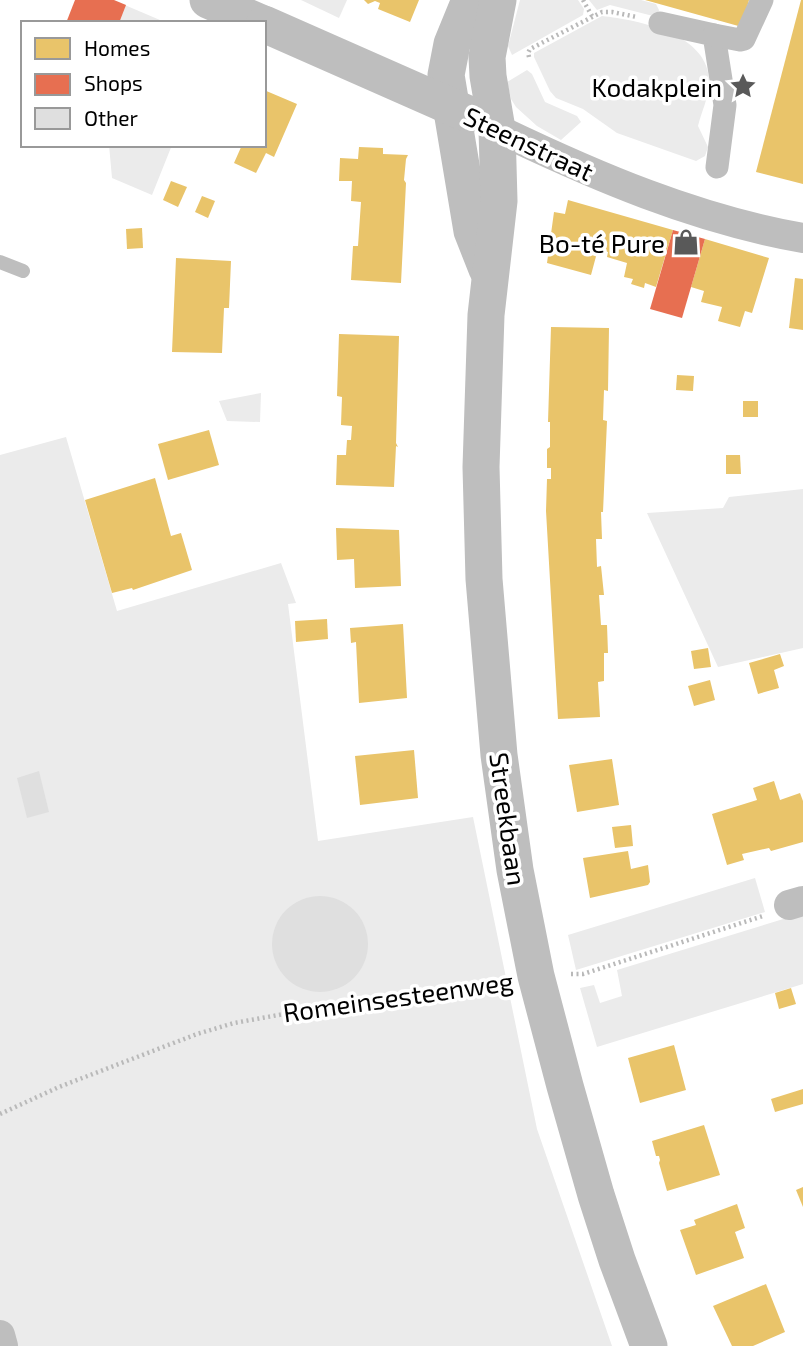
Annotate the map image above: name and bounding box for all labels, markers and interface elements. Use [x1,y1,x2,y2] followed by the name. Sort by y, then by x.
[21,21,266,147] legend
[84,35,150,60] text: Homes
[84,70,143,95] text: Shops
[591,71,722,102] place label: Kodakplein
[728,71,758,101] place icon: Kodakplein
[459,100,599,187] street label: Steenstraat
[84,105,139,130] text: Other
[539,227,665,258] place label: Bo-té Pure
[671,227,701,257] shop icon: Bo-té Pure
[484,750,534,888] street label: Streekbaan
[281,964,515,1028] street label: Romeinsesteenweg

